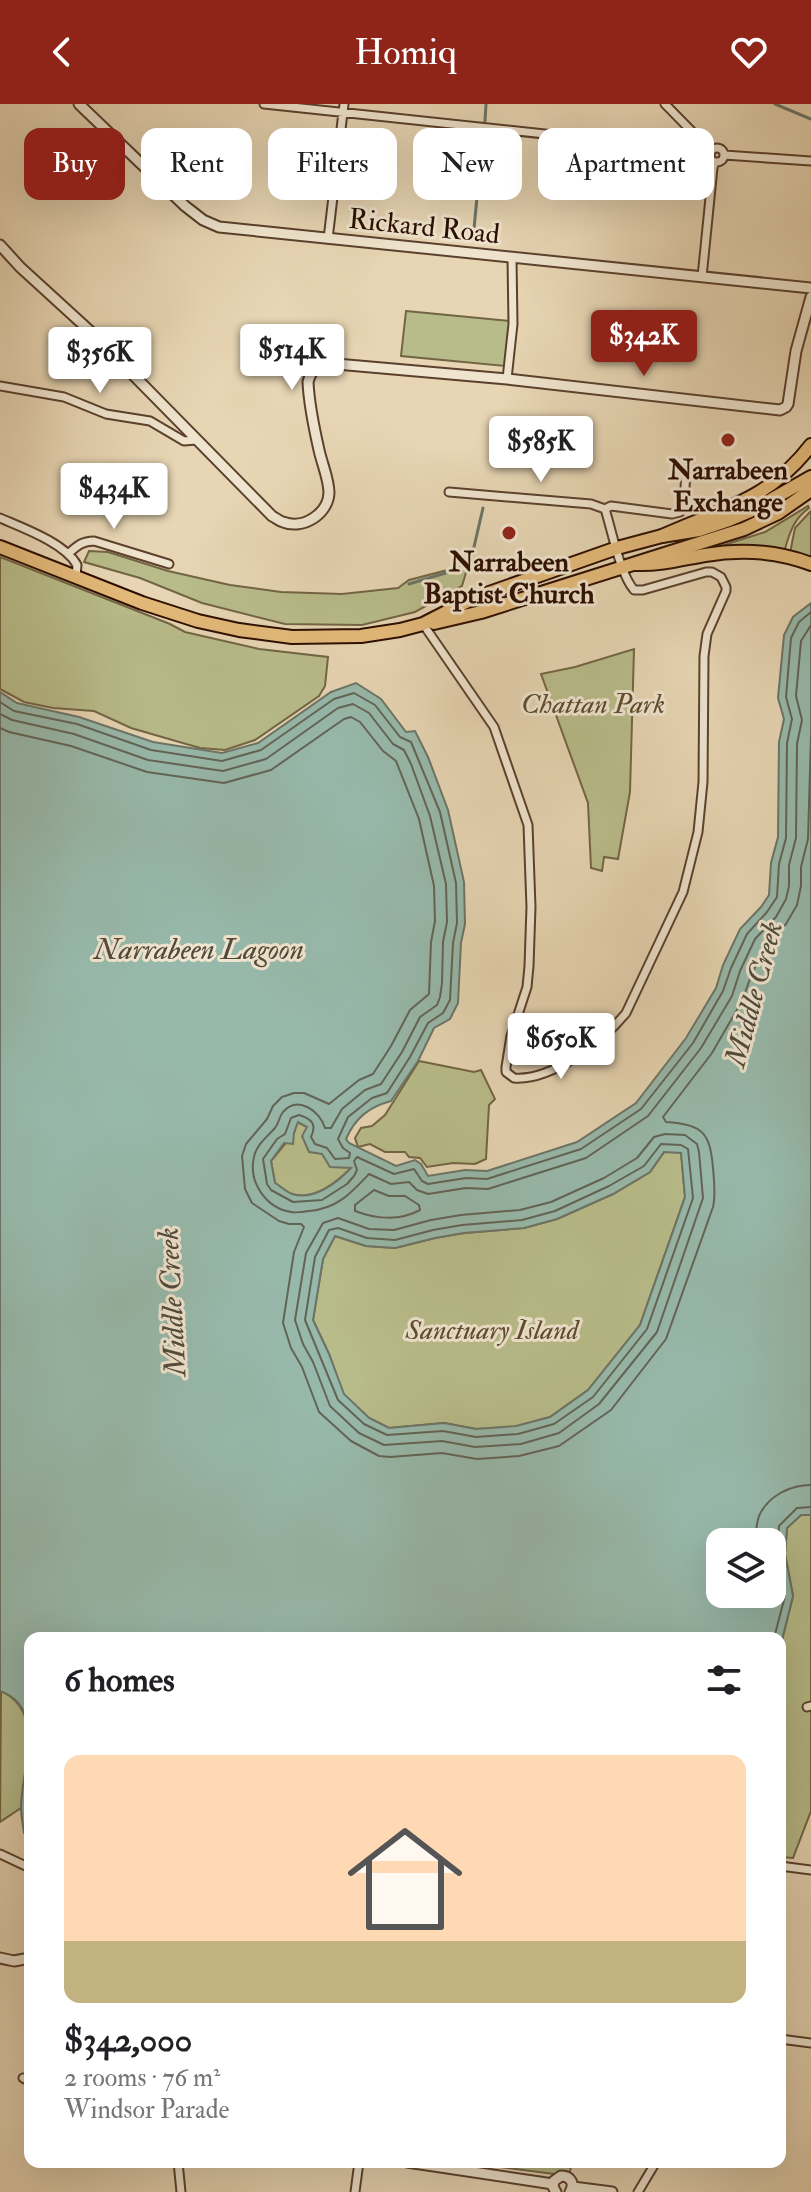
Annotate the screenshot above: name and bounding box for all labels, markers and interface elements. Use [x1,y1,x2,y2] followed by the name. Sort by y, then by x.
[40,30,84,74] icon: back
[354,30,457,75] text: Homiq
[727,30,771,74] icon: heart
[24,128,125,200] chip: Buy
[141,128,252,200] chip: Rent
[268,128,397,200] chip: Filters
[413,128,522,200] chip: New
[538,128,714,200] chip: Apartment
[347,202,502,252] street label: Rickard Road
[588,310,700,378] pin: $342K
[609,320,679,352] text: $342K
[236,324,348,392] pin: $514K
[44,327,156,395] pin: $356K
[258,334,326,366] text: $514K
[66,337,134,369] text: $356K
[485,416,597,484] pin: $585K
[507,426,575,458] text: $585K
[719,431,737,449] marker: Narrabeen Exchange
[667,453,788,520] place label: Narrabeen Exchange
[58,463,170,531] pin: $434K
[79,473,149,505] text: $434K
[500,524,518,542] marker: Narrabeen Baptist Church
[424,545,595,612] place label: Narrabeen Baptist Church
[521,687,665,722] park label: Chattan Park
[716,917,791,1073] water label: Middle Creek
[92,931,304,968] water label: Narrabeen Lagoon
[505,1013,617,1081] pin: $650K
[526,1023,596,1055] text: $650K
[150,1226,194,1380] water label: Middle Creek
[404,1313,581,1348] park label: Sanctuary Island
[706,1528,786,1608] map controls
[706,1528,786,1608] button: layers
[702,1658,746,1702] icon: filters
[64,1659,175,1702] text: 6 homes
[333,1807,477,1951] icon: home
[64,2019,192,2062] text: $342,000
[64,2062,220,2094] text: 2 rooms · 76 m²
[64,2094,229,2126] text: Windsor Parade

